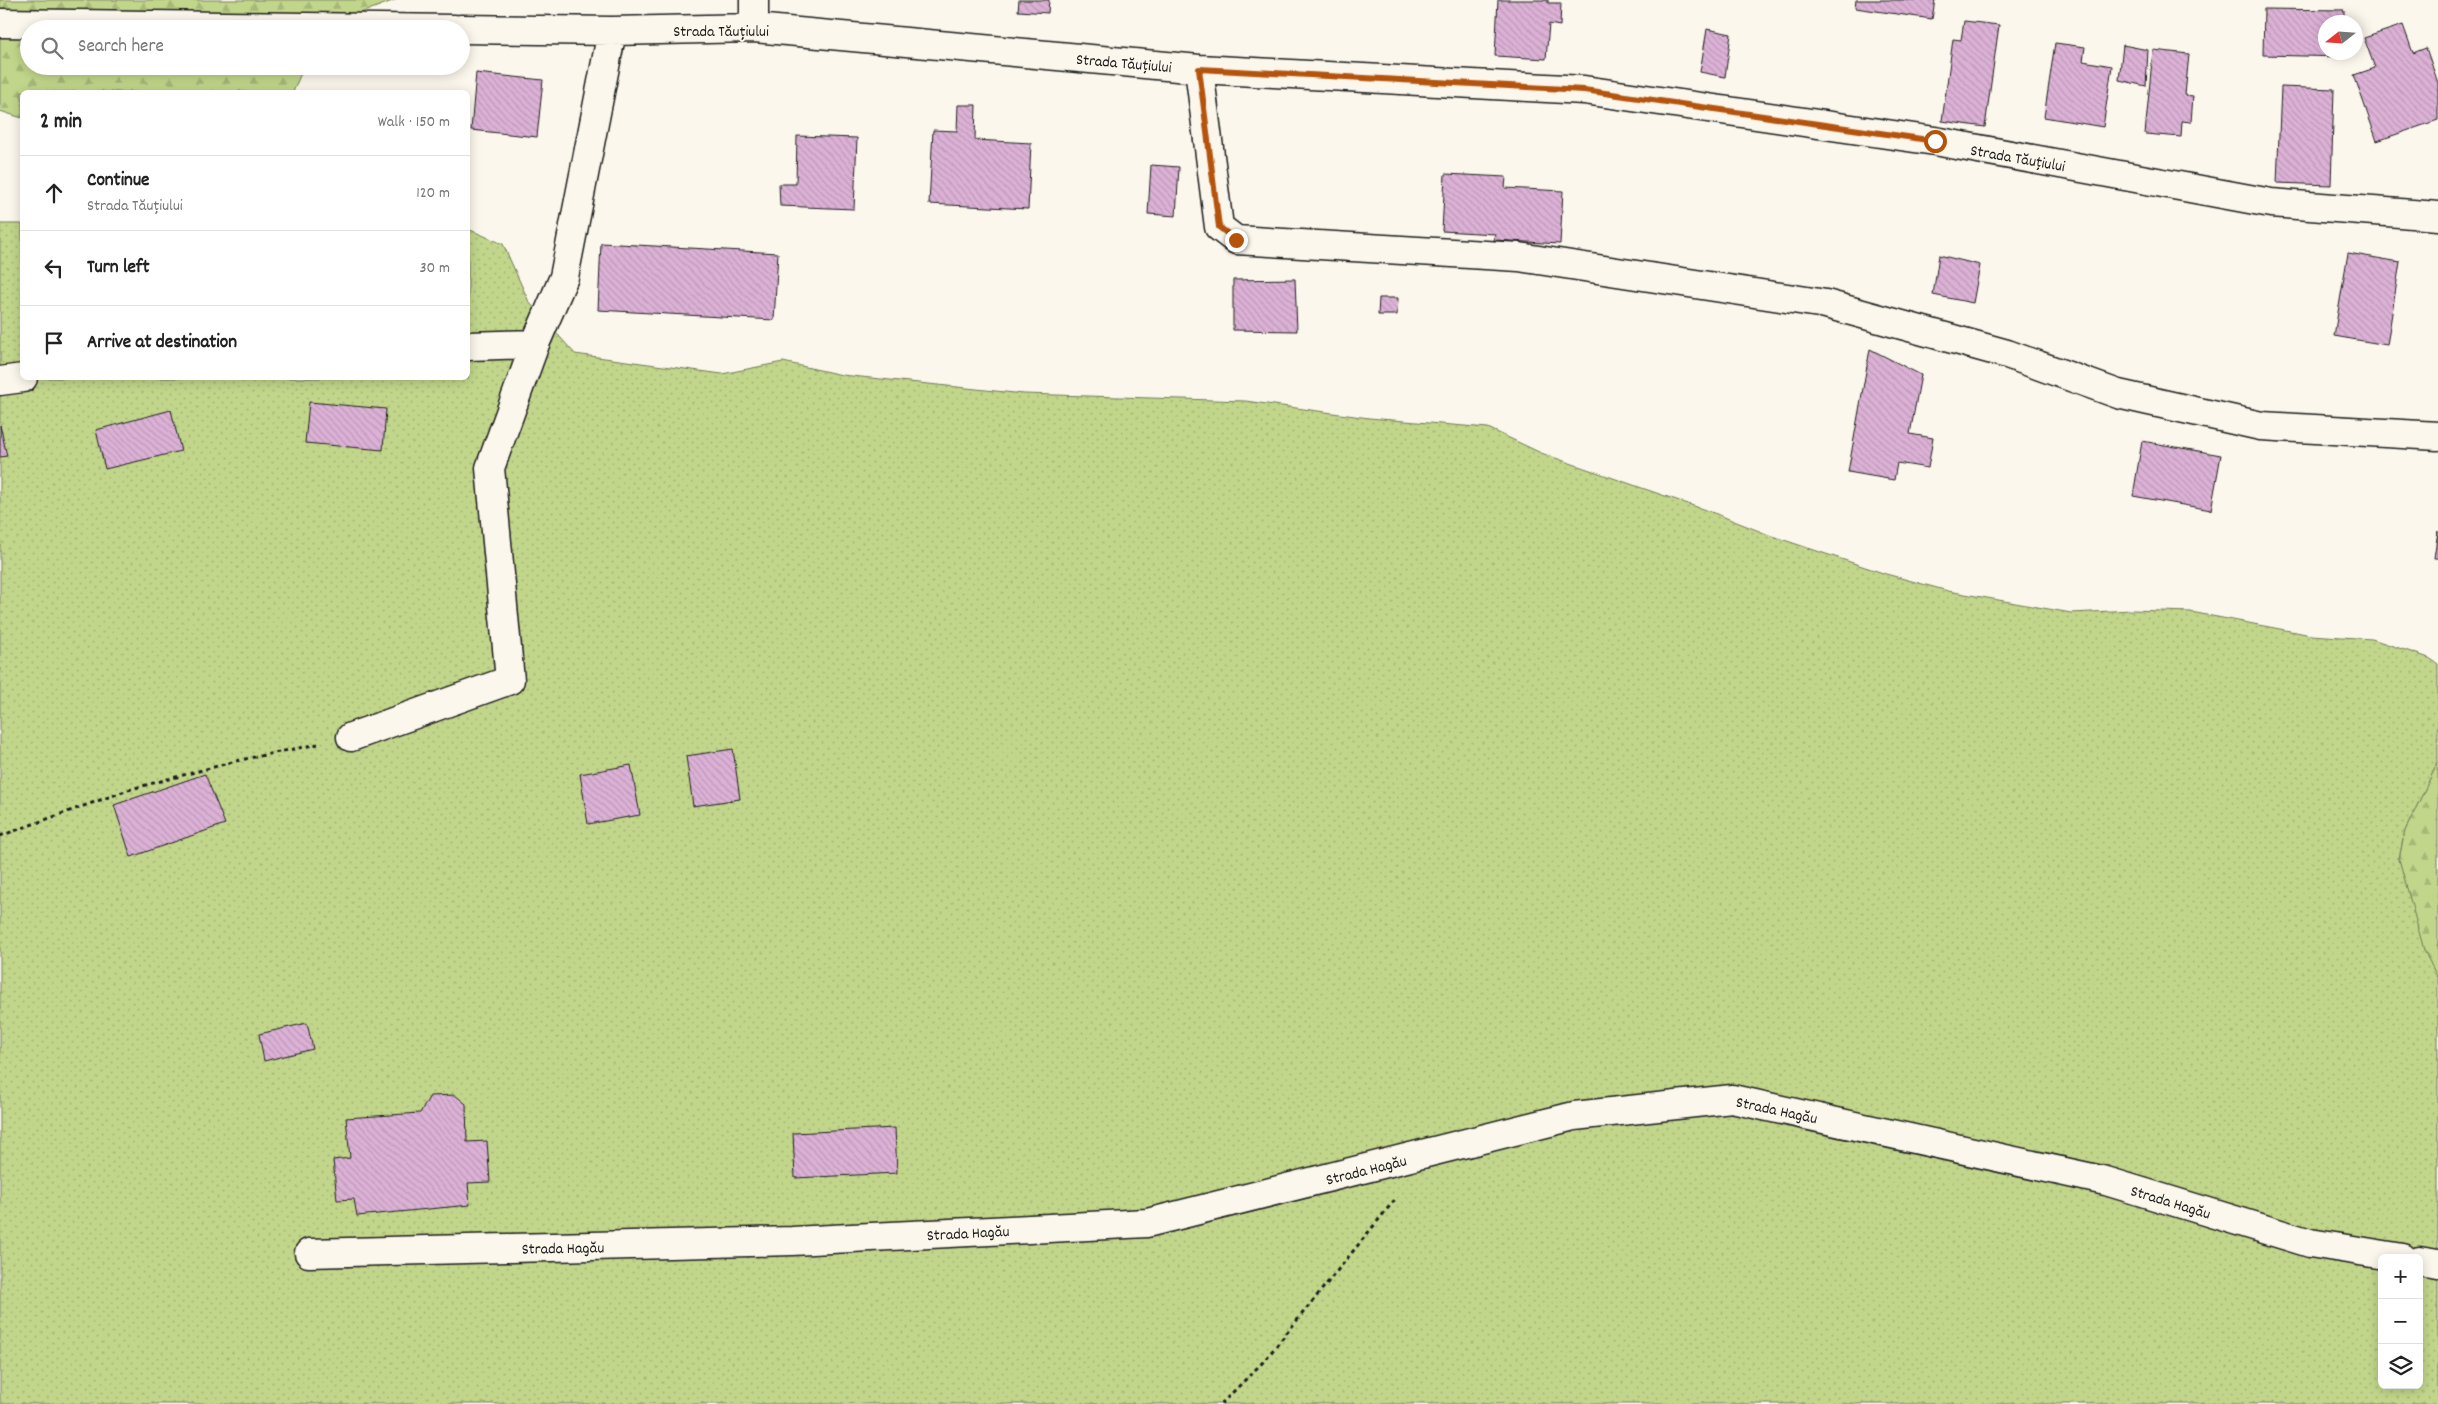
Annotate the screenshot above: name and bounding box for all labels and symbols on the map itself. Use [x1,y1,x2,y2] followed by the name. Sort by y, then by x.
[2318,15,2363,60] north arrow
[673,21,769,44] street label: Strada Tăuțiului
[1075,49,1173,80] street label: Strada Tăuțiului
[1924,130,1947,153] route start
[1968,140,2067,179] street label: Strada Tăuțiului
[1225,229,1248,252] route end
[1734,1092,1819,1131] street label: Strada Hagău
[1324,1150,1410,1193] street label: Strada Hagău
[2127,1180,2213,1227] street label: Strada Hagău
[926,1221,1010,1248] street label: Strada Hagău
[522,1237,605,1262] street label: Strada Hagău

